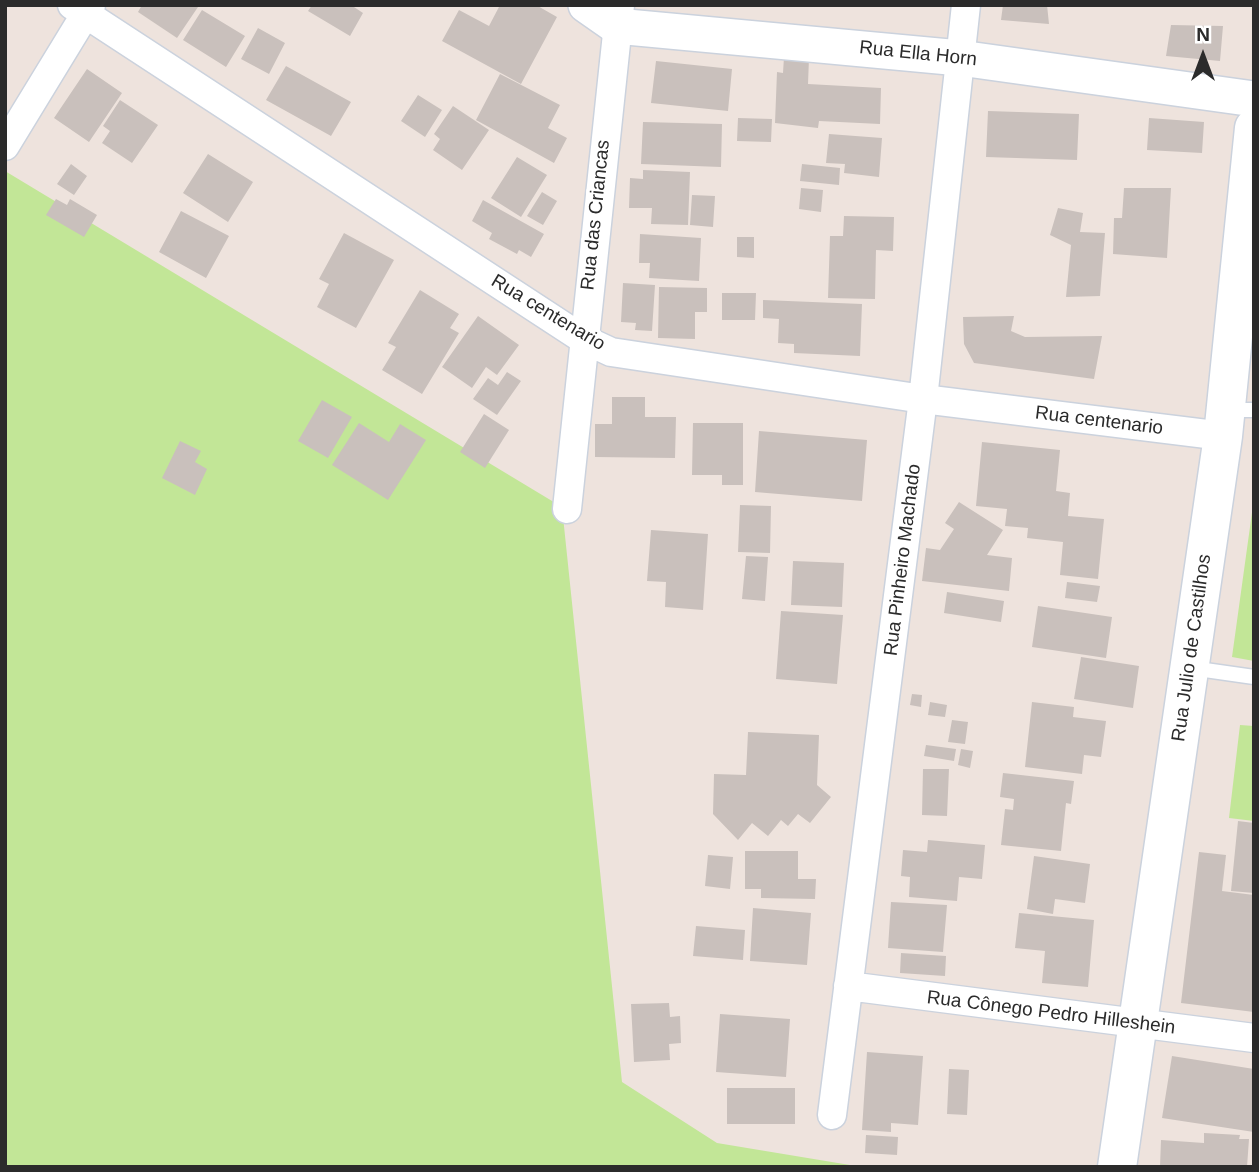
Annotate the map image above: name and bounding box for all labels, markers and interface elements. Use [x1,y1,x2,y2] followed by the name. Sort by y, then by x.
[1168,21,1238,91] north arrow
[1196,24,1210,45] text: N
[858,36,978,72] street label: Rua Ella Horn
[577,139,615,291] street label: Rua das Criancas
[487,270,609,356] street label: Rua centenario
[1034,402,1164,440] street label: Rua centenario
[880,463,926,657] street label: Rua Pinheiro Machado
[1168,553,1216,743] street label: Rua Julio de Castilhos
[925,986,1177,1040] street label: Rua Cônego Pedro Hilleshein

